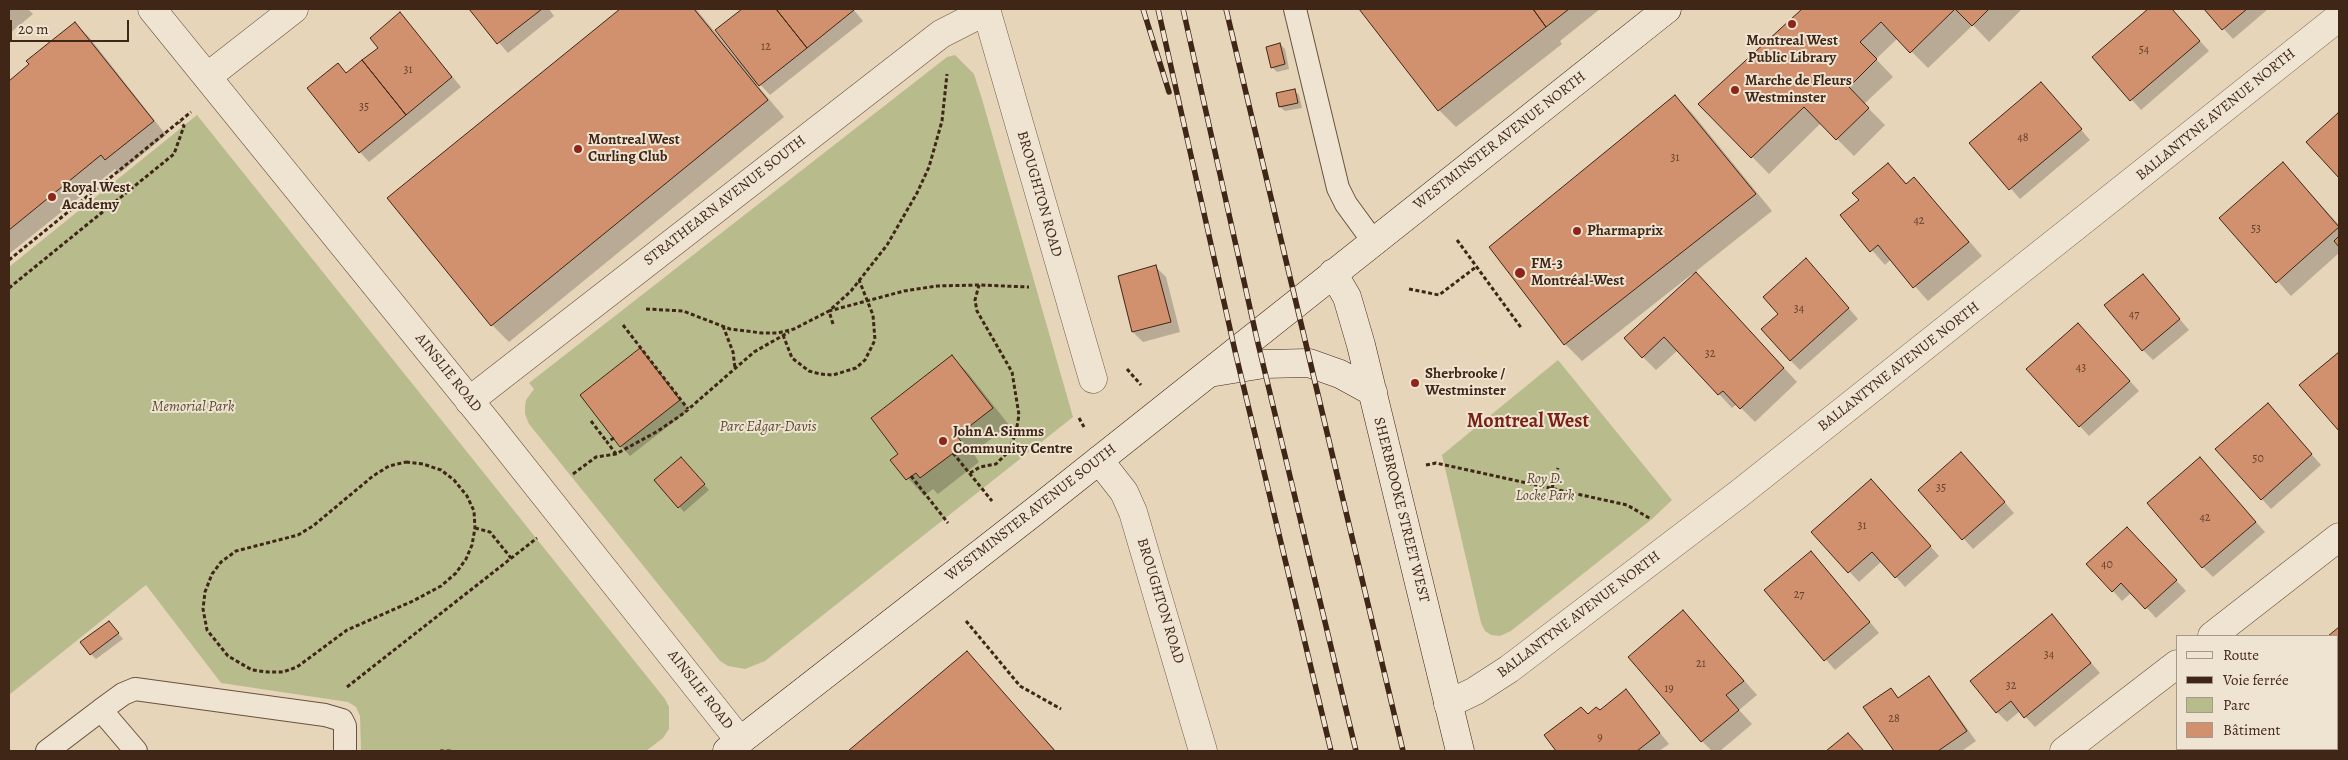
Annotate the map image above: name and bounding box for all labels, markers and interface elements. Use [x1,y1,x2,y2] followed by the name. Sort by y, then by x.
[12,10,131,42] scale bar
[1786,18,1798,30] marker: Montreal West Public Library
[18,19,49,39] text: 20 m
[1746,32,1838,67] place label: Montreal West Public Library
[761,40,771,54] house number: 12
[2139,43,2149,57] house number: 54
[2133,45,2299,185] street label: BALLANTYNE AVENUE NORTH
[403,63,413,77] house number: 31
[1410,68,1590,214] street label: WESTMINSTER AVENUE NORTH
[1745,72,1852,107] place label: Marche de Fleurs Westminster
[1729,84,1741,96] marker: Marche de Fleurs Westminster
[359,100,369,114] house number: 35
[1012,129,1066,259] street label: BROUGHTON ROAD
[588,131,680,166] place label: Montreal West Curling Club
[2017,131,2029,145] house number: 48
[640,132,810,270] street label: STRATHEARN AVENUE SOUTH
[572,143,584,155] marker: Montreal West Curling Club
[1670,151,1680,165] house number: 31
[62,179,131,214] place label: Royal West Academy
[46,191,58,203] marker: Royal West Academy
[1913,214,1925,228] house number: 42
[1587,222,1663,240] place label: Pharmaprix
[2251,222,2261,236] house number: 53
[1571,225,1583,237] marker: Pharmaprix
[1531,255,1624,290] place label: FM-3 Montréal-West
[1513,266,1527,280] marker: FM-3 Montréal-West
[1815,298,1983,436] street label: BALLANTYNE AVENUE NORTH
[1794,302,1804,316] house number: 34
[2129,308,2139,322] house number: 47
[411,330,485,416] street label: AINSLIE ROAD
[1705,347,1715,361] house number: 32
[2076,361,2086,375] house number: 43
[1425,365,1506,400] place label: Sherbrooke / Westminster
[1409,377,1421,389] marker: Sherbrooke / Westminster
[152,398,234,416] park label: Memorial Park
[1467,410,1589,434] district label: Montreal West
[1369,415,1433,605] street label: SHERBROOKE STREET WEST
[719,418,817,436] park label: Parc Edgar-Davis
[953,423,1073,458] place label: John A. Simms Community Centre
[937,435,949,447] marker: John A. Simms Community Centre
[942,441,1120,585] street label: WESTMINSTER AVENUE SOUTH
[2252,452,2264,466] house number: 50
[1516,470,1574,505] park label: Roy D. Locke Park
[1936,481,1946,495] house number: 35
[2199,511,2211,525] house number: 42
[1857,519,1867,533] house number: 31
[1132,536,1188,666] street label: BROUGHTON ROAD
[1494,548,1664,682] street label: BALLANTYNE AVENUE NORTH
[2101,558,2113,572] house number: 40
[1794,588,1804,602] house number: 27
[2176,635,2338,750] legend
[2223,645,2259,665] text: Route
[663,647,737,733] street label: AINSLIE ROAD
[2044,648,2054,662] house number: 34
[1696,657,1706,671] house number: 21
[2223,670,2289,690] text: Voie ferrée
[2006,679,2016,693] house number: 32
[1664,682,1674,696] house number: 19
[2223,695,2250,715] text: Parc
[1888,712,1900,726] house number: 28
[2223,720,2281,740] text: Bâtiment
[1597,731,1603,745] house number: 9

